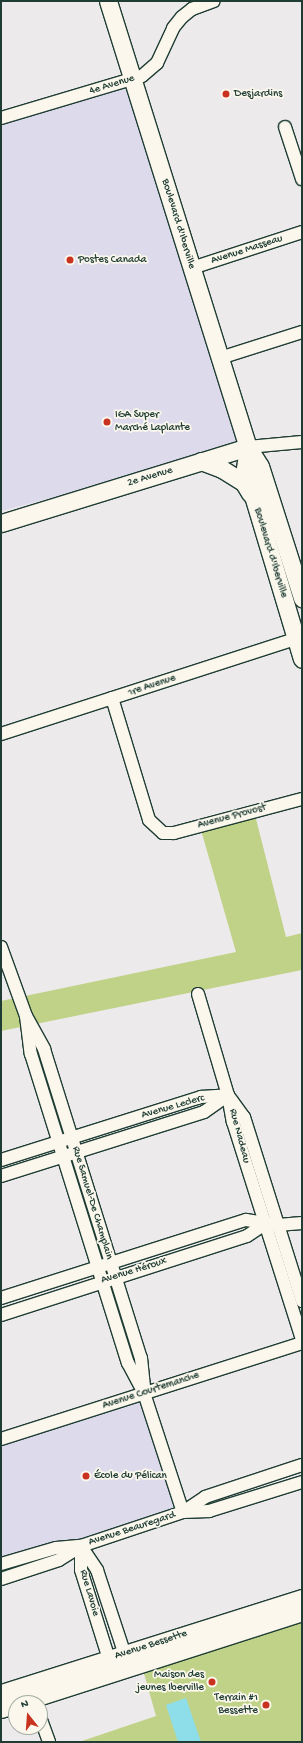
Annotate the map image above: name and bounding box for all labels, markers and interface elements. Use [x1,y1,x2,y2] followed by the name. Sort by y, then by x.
[88,72,136,98] street label: 4e Avenue
[234,87,282,101] place label: Desjardins
[221,89,231,99] marker: Desjardins
[158,177,198,271] street label: Boulevard d'Iberville
[210,232,284,268] street label: Avenue Masseau
[78,253,147,267] place label: Postes Canada
[65,255,75,265] marker: Postes Canada
[115,409,190,435] place label: IGA Super Marché Laplante
[102,417,112,427] marker: IGA Super Marché Laplante
[126,464,174,490] street label: 2e Avenue
[250,506,290,600] street label: Boulevard d'Iberville
[126,672,178,700] street label: 1re Avenue
[196,802,268,832] street label: Avenue Provost
[140,1092,206,1122] street label: Avenue Leclerc
[225,1107,253,1165] street label: Rue Nadeau
[68,1145,116,1261] street label: Rue Samuel-De Champlain
[99,1255,169,1287] street label: Avenue Héroux
[101,1369,201,1413] street label: Avenue Courtemanche
[94,1469,167,1483] place label: École du Pélican
[81,1471,91,1481] marker: École du Pélican
[87,1509,177,1549] street label: Avenue Beauregard
[76,1568,102,1618] street label: Rue Lavoie
[113,1627,189,1663] street label: Avenue Bessette
[137,1669,204,1695] place label: Maison des jeunes Iberville
[207,1677,217,1687] marker: Maison des jeunes Iberville
[215,1692,258,1718] place label: Terrain #1 Bessette
[8,1695,48,1735] north arrow
[20,1698,30,1711] text: N
[261,1700,271,1710] marker: Terrain #1 Bessette

